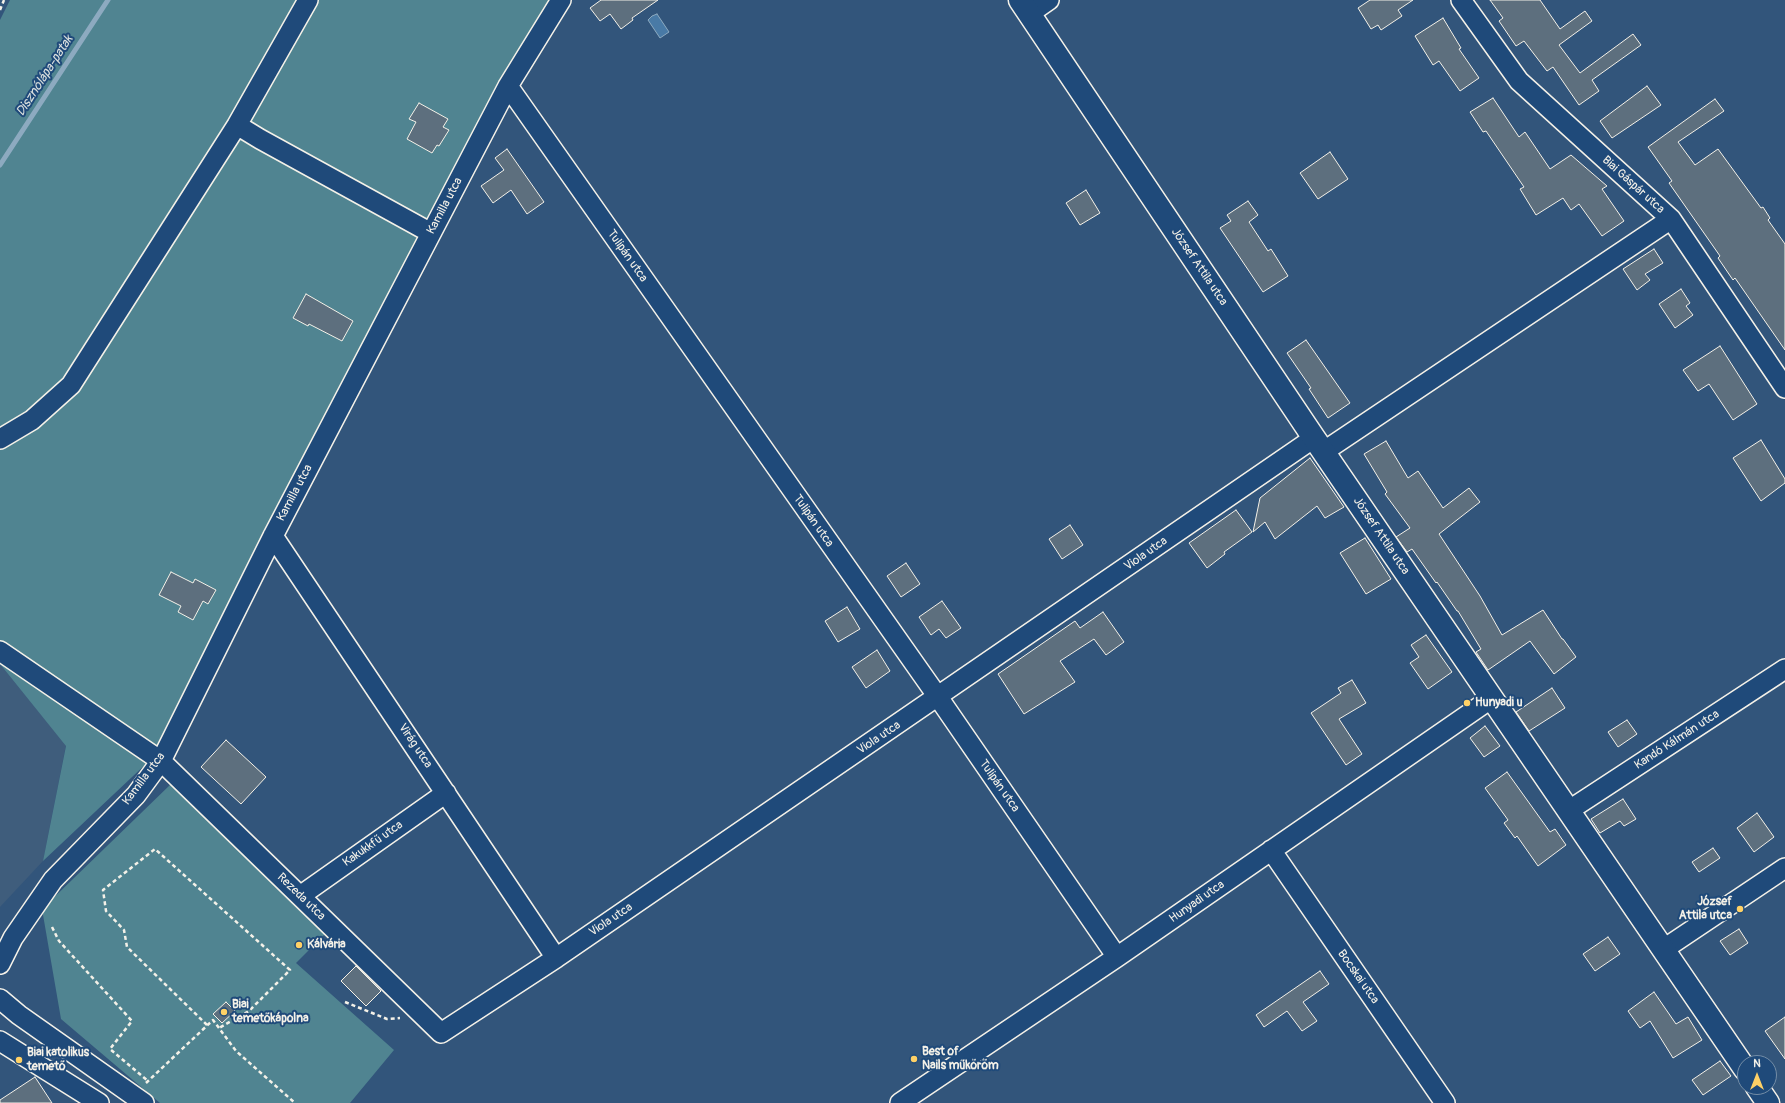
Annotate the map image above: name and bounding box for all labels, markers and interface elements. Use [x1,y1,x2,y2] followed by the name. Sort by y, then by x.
[13,33,77,119] water label: Disznólápa-patak
[1599,153,1667,217] street label: Biai Gáspár utca
[424,175,466,237] street label: Kamilla utca
[1168,225,1230,309] street label: József Attila utca
[604,227,650,285] street label: Tulipán utca
[274,462,316,524] street label: Kamilla utca
[790,492,836,550] street label: Tulipán utca
[1350,494,1412,578] street label: József Attila utca
[1122,534,1170,574] street label: Viola utca
[1475,696,1523,710] place label: Hunyadi u
[1462,698,1472,708] marker: Hunyadi u
[1632,707,1722,773] street label: Kandó Kálmán utca
[855,718,903,758] street label: Viola utca
[395,721,435,771] street label: Virág utca
[120,750,168,808] street label: Kamilla utca
[976,757,1022,815] street label: Tulipán utca
[340,818,406,870] street label: Kakukkfű utca
[274,870,328,924] street label: Rezeda utca
[1167,878,1227,926] street label: Hunyadi utca
[1679,895,1732,923] place label: József Attila utca
[587,900,635,940] street label: Viola utca
[1735,904,1745,914] marker: József Attila utca
[307,938,346,952] place label: Kálvária
[294,940,304,950] marker: Kálvária
[1334,947,1382,1007] street label: Bocskai utca
[232,998,309,1026] place label: Biai temetőkápolna
[219,1007,229,1017] marker: Biai temetőkápolna
[922,1045,999,1073] place label: Best of Nails műköröm
[27,1046,89,1074] place label: Biai katolikus temető
[909,1054,919,1064] marker: Best of Nails műköröm
[14,1055,24,1065] marker: Biai katolikus temető
[1737,1055,1777,1095] north arrow
[1753,1057,1761,1070] text: N

